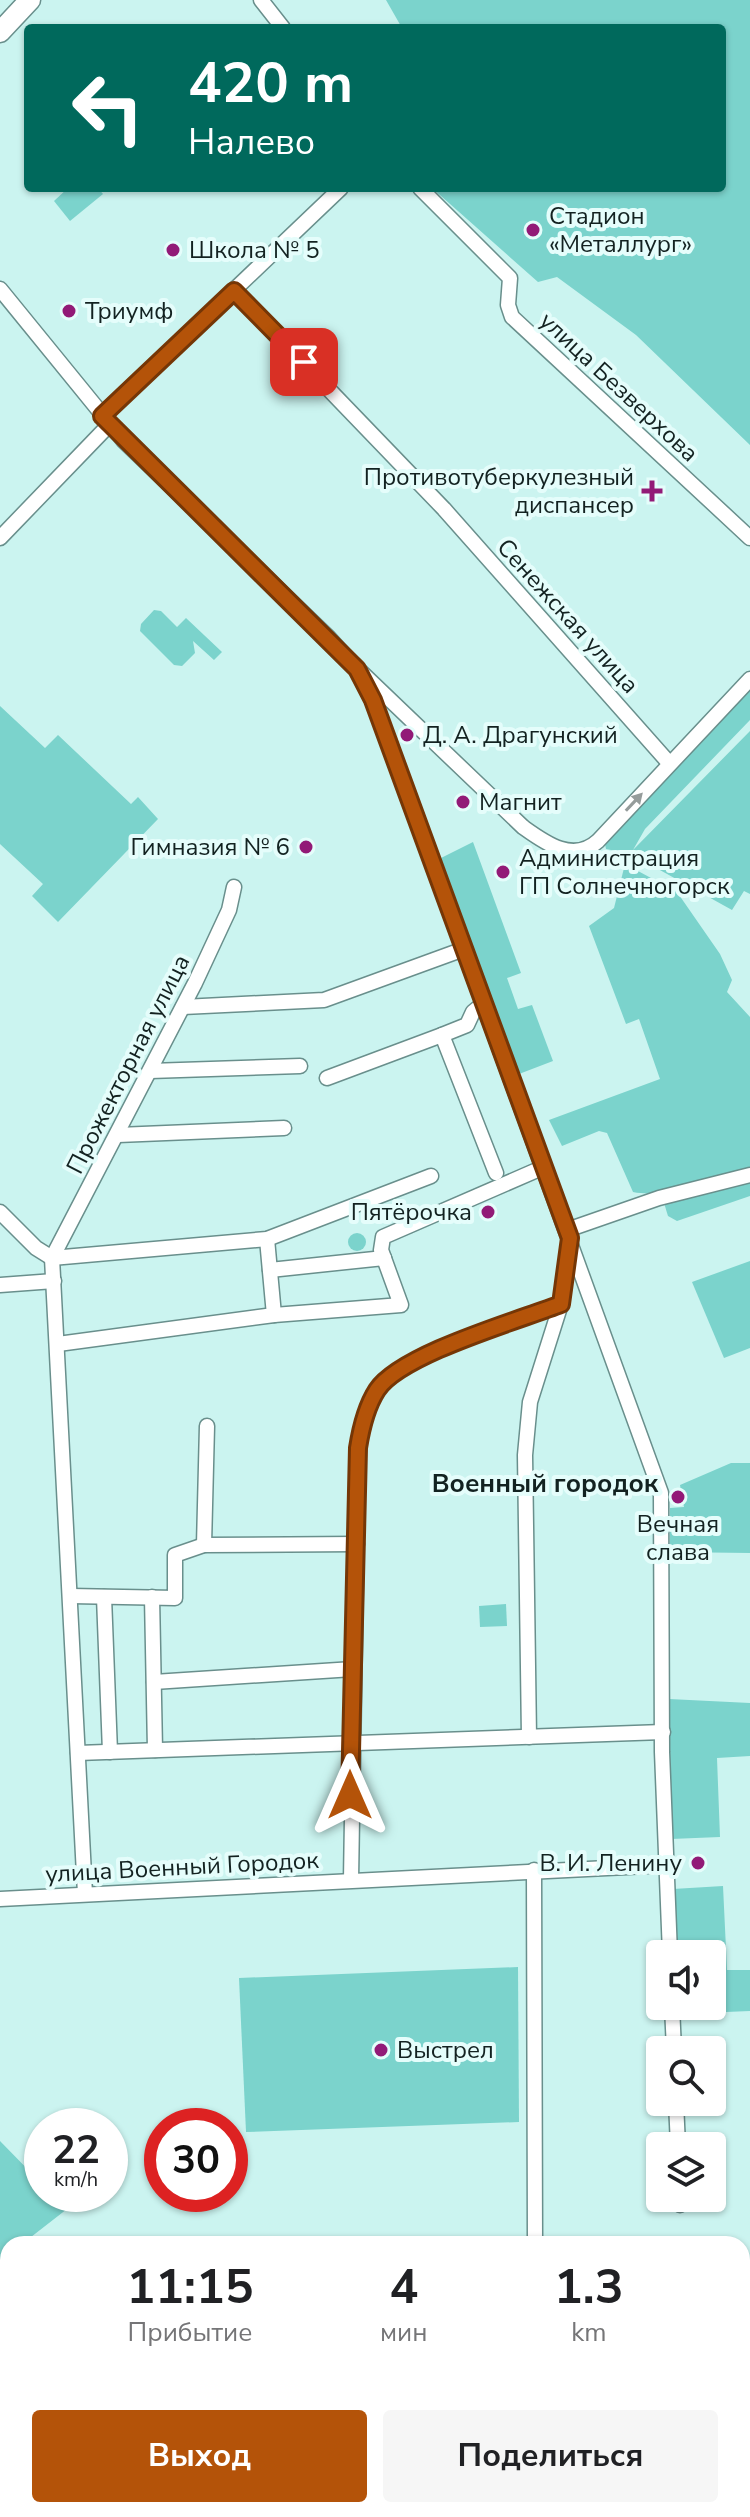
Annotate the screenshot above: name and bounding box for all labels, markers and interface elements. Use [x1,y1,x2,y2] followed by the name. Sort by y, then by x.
[188,45,353,122] text: 420 m
[56,56,160,160] icon: left
[188,118,315,167] text: Налево
[549,200,692,260] place label: Стадион «Металлург»
[524,221,542,239] marker: Стадион «Металлург»
[189,234,320,266] place label: Школа № 5
[164,241,182,259] marker: Школа № 5
[85,295,173,327] place label: Триумф
[60,302,78,320] marker: Триумф
[533,305,705,469] street label: улица Безверхова
[270,328,338,396] pin
[282,340,326,384] icon: arrive
[364,461,634,521] place label: Противотуберкулезный диспансер
[641,480,663,502] marker: Противотуберкулезный диспансер
[490,532,646,700] street label: Сенежская улица
[423,719,618,751] place label: Д. А. Драгунский
[398,726,416,744] marker: Д. А. Драгунский
[479,786,562,818] place label: Магнит
[454,793,472,811] marker: Магнит
[624,793,642,812] one-way arrow
[131,831,290,863] place label: Гимназия № 6
[297,838,315,856] marker: Гимназия № 6
[519,842,730,902] place label: Администрация ГП Солнечногорск
[494,863,512,881] marker: Администрация ГП Солнечногорск
[59,949,197,1179] street label: Прожекторная улица
[351,1196,472,1228] place label: Пятёрочка
[479,1203,497,1221] marker: Пятёрочка
[432,1466,659,1501] district label: Военный городок
[669,1488,687,1506] marker: Вечная слава
[637,1508,719,1568] place label: Вечная слава
[308,1753,392,1837] position arrow
[44,1844,320,1890] street label: улица Военный Городок
[539,1847,682,1879] place label: В. И. Ленину
[689,1854,707,1872] marker: В. И. Ленину
[646,1940,726,2212] map controls
[646,1940,726,2020] button: sound
[397,2034,494,2066] place label: Выстрел
[646,2036,726,2116] button: search
[372,2041,390,2059] marker: Выстрел
[144,2108,248,2212] speed limit sign: 30
[52,2123,100,2177] text: 22
[646,2132,726,2212] button: layers
[54,2166,98,2193] text: km/h
[126,2254,254,2320] text: 11:15
[389,2254,418,2320] text: 4
[554,2254,624,2320] text: 1.3
[128,2315,252,2350] text: Прибытие
[380,2315,428,2350] text: мин
[571,2315,606,2350] text: km
[32,2410,367,2502] button: Выход
[383,2410,718,2502] button: Поделиться

